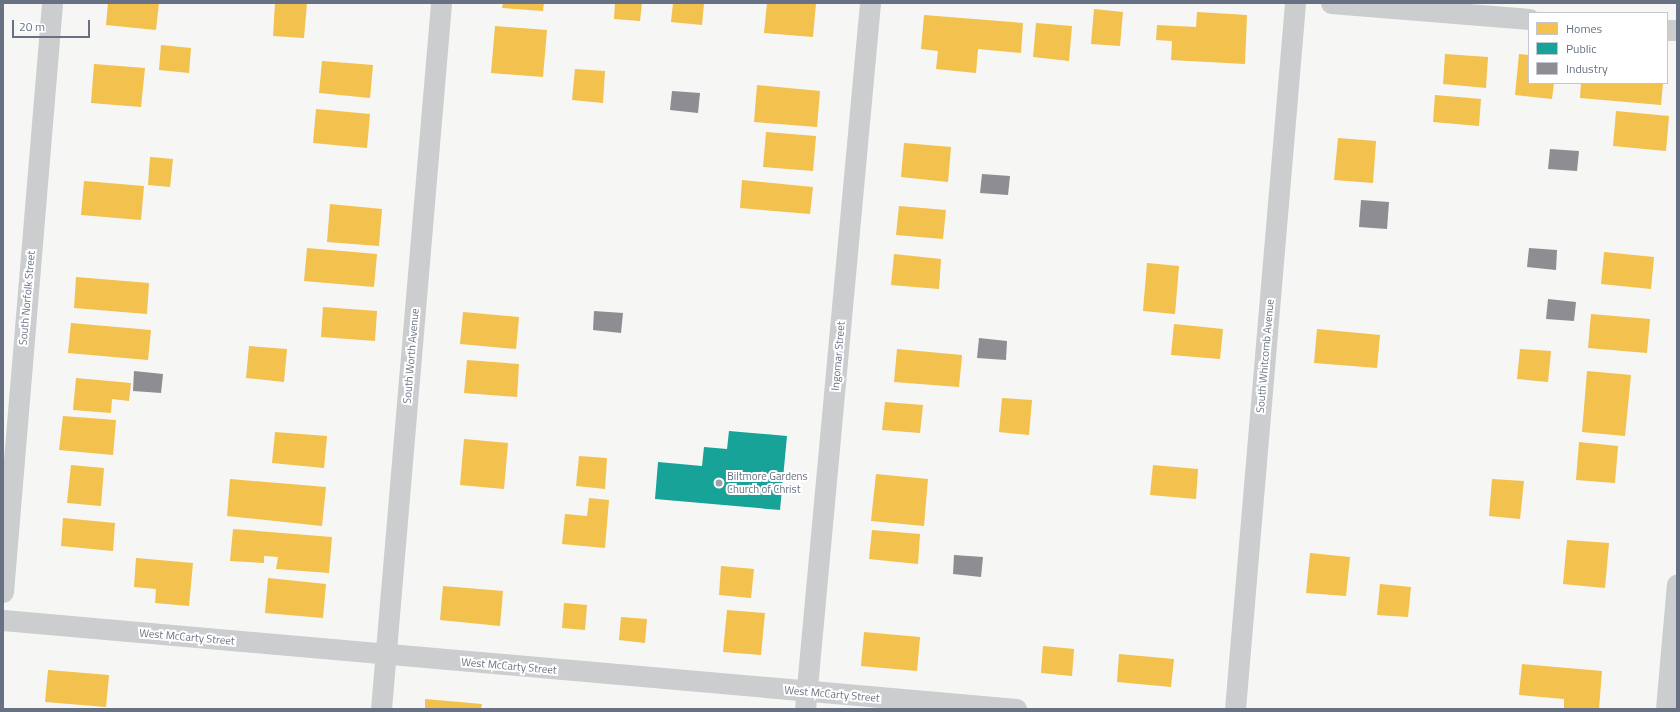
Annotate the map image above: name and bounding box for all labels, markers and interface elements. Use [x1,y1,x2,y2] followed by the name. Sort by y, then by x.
[14,12,92,38] scale bar
[1528,12,1668,84] legend
[19,17,45,36] text: 20 m
[1566,19,1602,38] text: Homes
[1566,39,1596,58] text: Public
[1566,59,1608,78] text: Industry
[16,250,38,346] street label: South Norfolk Street
[1253,299,1277,413] street label: South Whitcomb Avenue
[400,308,422,404] street label: South Worth Avenue
[828,321,848,391] street label: Ingomar Street
[727,470,808,496] place label: Biltmore Gardens Church of Christ
[714,478,724,488] marker: Biltmore Gardens Church of Christ
[139,626,235,648] street label: West McCarty Street
[461,655,557,677] street label: West McCarty Street
[784,683,880,705] street label: West McCarty Street

